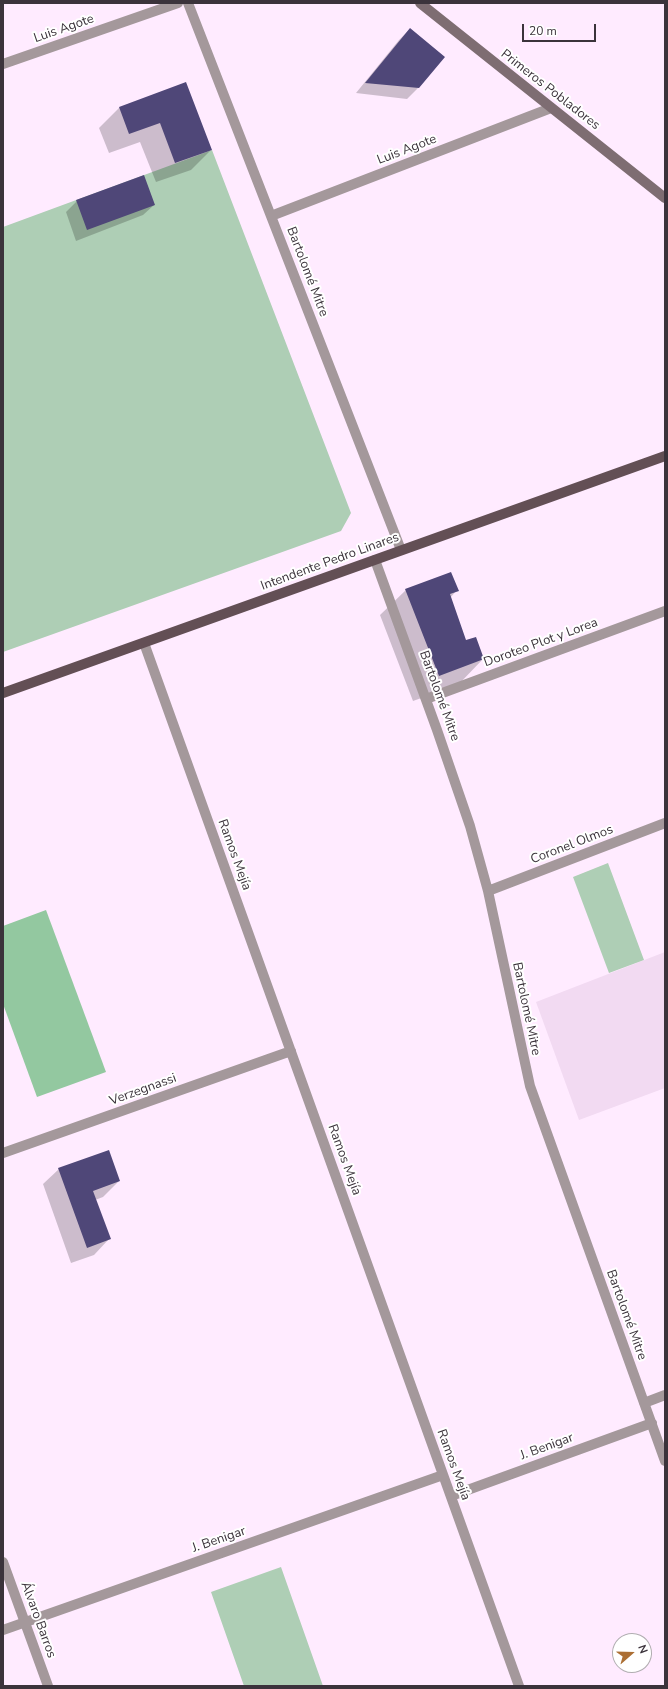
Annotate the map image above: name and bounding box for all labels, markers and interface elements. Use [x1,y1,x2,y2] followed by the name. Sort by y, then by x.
[32,11,96,47] street label: Luis Agote
[524,16,598,42] scale bar
[529,23,557,39] text: 20 m
[497,47,603,133] street label: Primeros Pobladores
[375,132,439,168] street label: Luis Agote
[283,225,331,319] street label: Bartolomé Mitre
[259,530,401,594] street label: Intendente Pedro Linares
[482,615,600,671] street label: Doroteo Plot y Lorea
[415,649,463,743] street label: Bartolomé Mitre
[214,817,254,893] street label: Ramos Mejía
[528,822,616,868] street label: Coronel Olmos
[508,961,544,1057] street label: Bartolomé Mitre
[107,1071,179,1109] street label: Verzegnassi
[324,1122,364,1198] street label: Ramos Mejía
[602,1268,650,1362] street label: Bartolomé Mitre
[433,1427,473,1503] street label: Ramos Mejía
[518,1430,576,1464] street label: J. Benigar
[190,1524,248,1556] street label: J. Benigar
[17,1580,59,1660] street label: Álvaro Barros
[612,1633,652,1673] north arrow
[634,1643,651,1655] text: N

